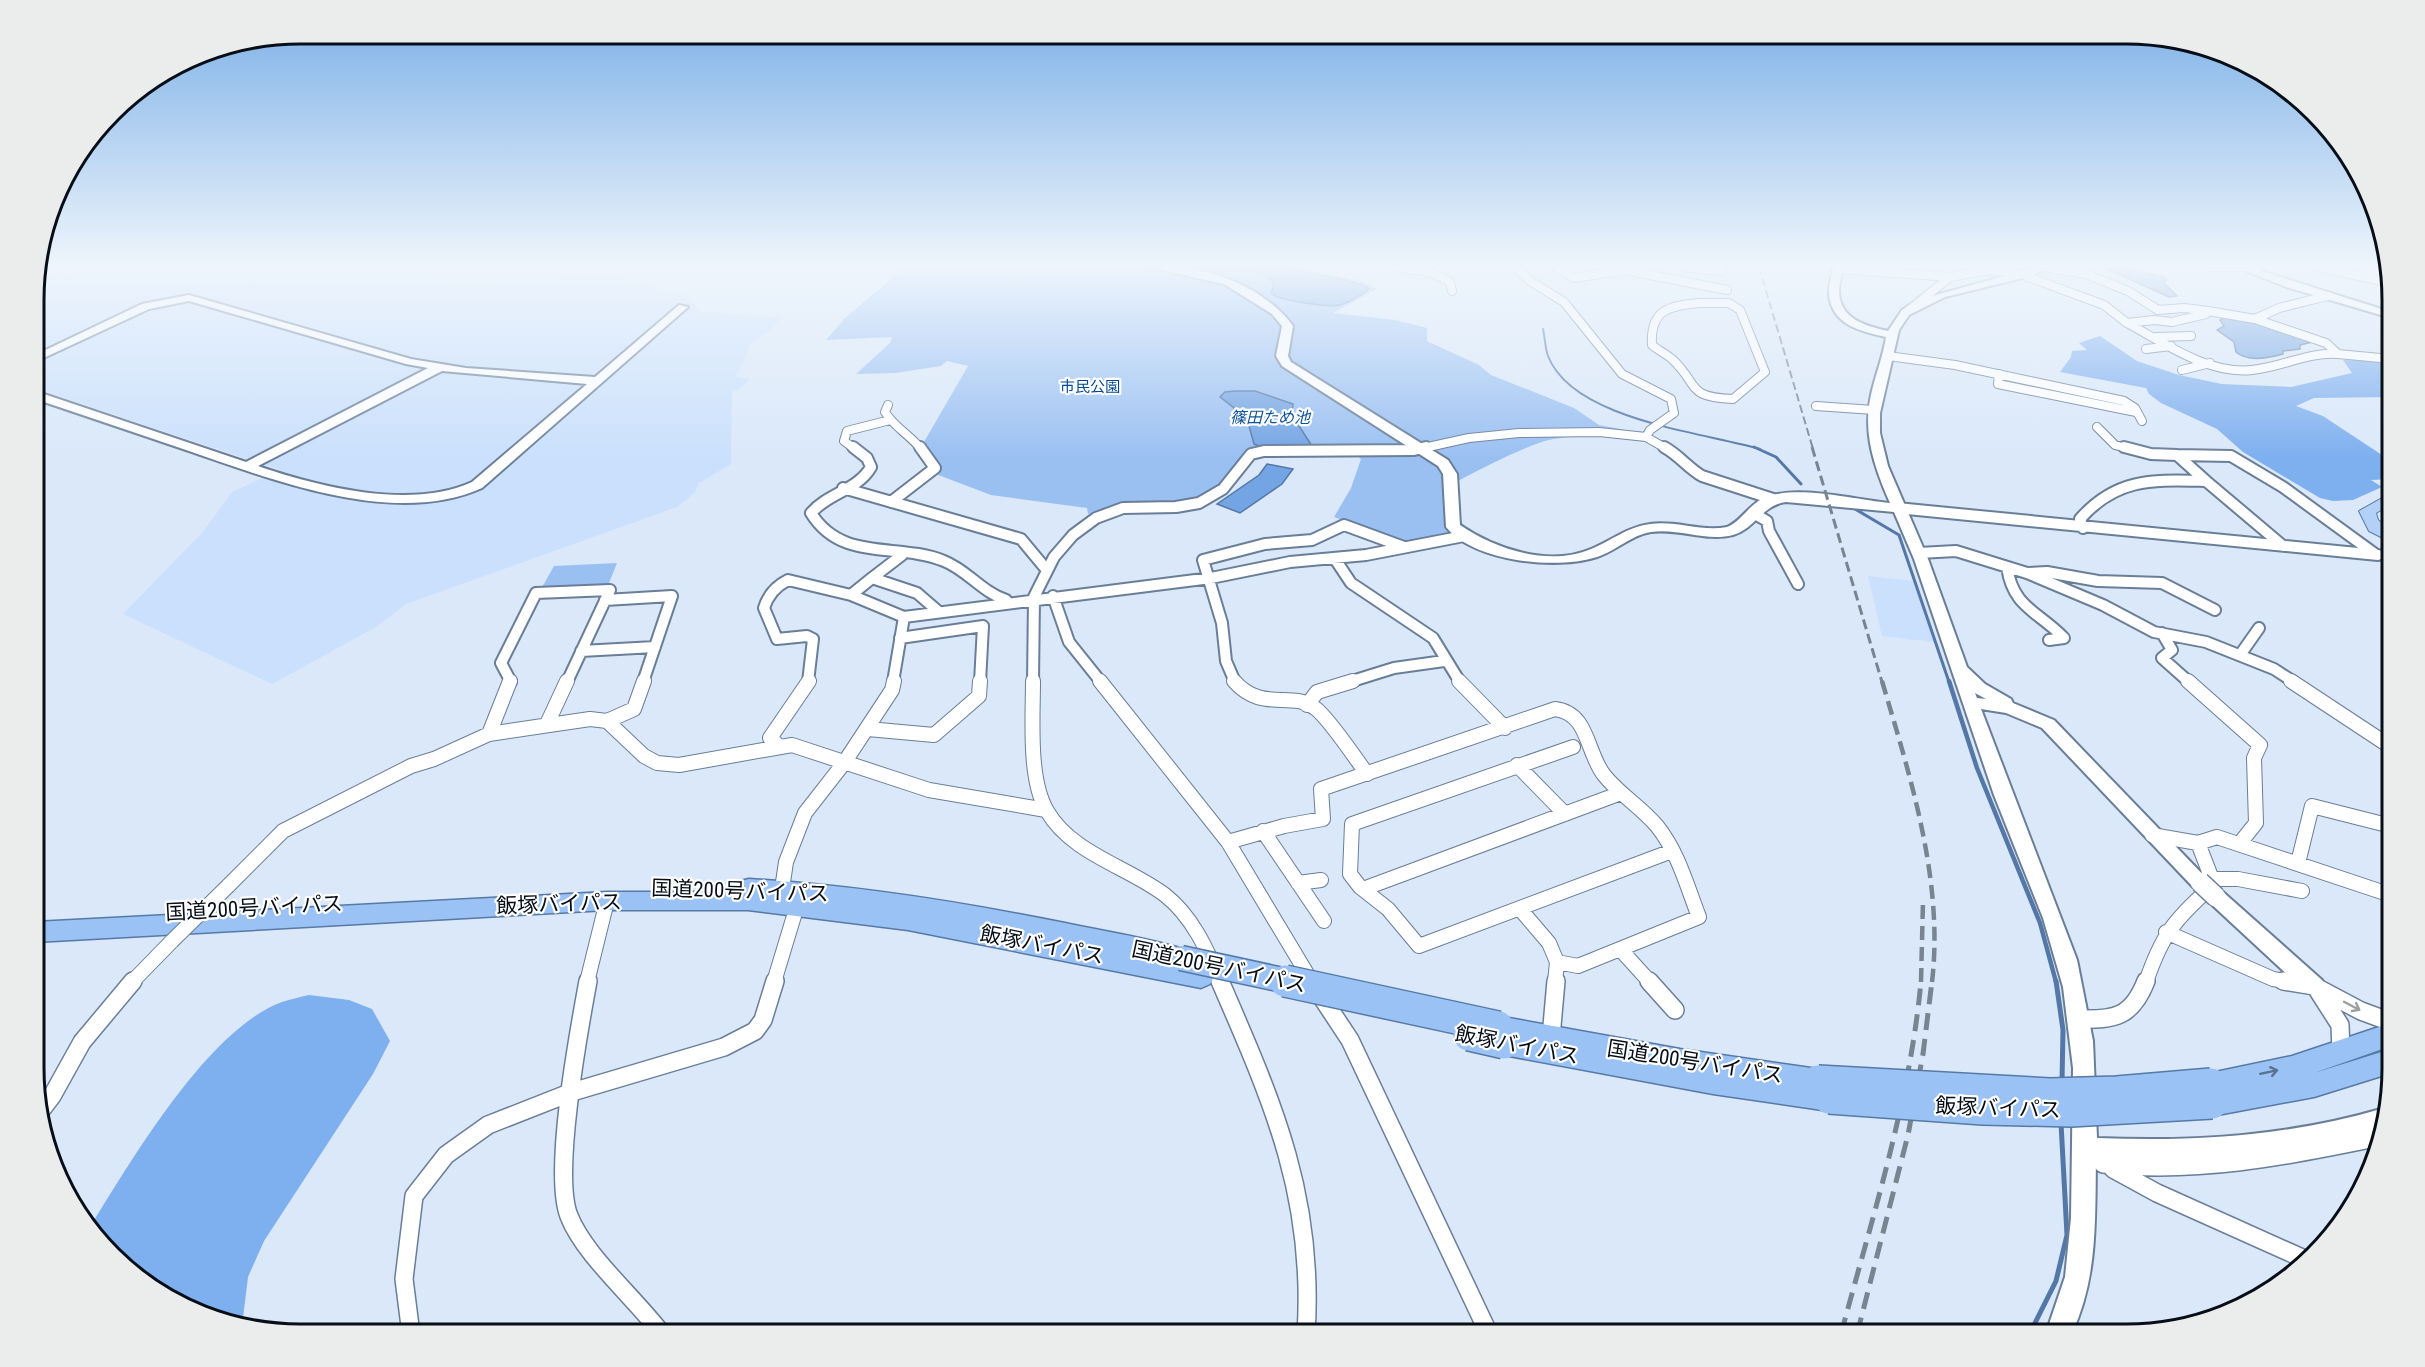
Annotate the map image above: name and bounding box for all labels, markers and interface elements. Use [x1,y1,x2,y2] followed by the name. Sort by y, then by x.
[1060,378,1120,396] park label: 市民公園
[1230,408,1312,427] water label: 篠田ため池
[651,876,829,906] street label: 国道200号バイパス
[496,890,622,918] street label: 飯塚バイパス
[165,891,343,925] street label: 国道200号バイパス
[978,921,1106,969] street label: 飯塚バイパス
[1130,937,1308,997] street label: 国道200号バイパス
[2343,1000,2360,1012] one-way arrow
[1453,1021,1581,1069] street label: 飯塚バイパス
[1605,1036,1785,1088] street label: 国道200号バイパス
[2259,1066,2278,1078] one-way arrow
[1935,1094,2061,1122] street label: 飯塚バイパス

